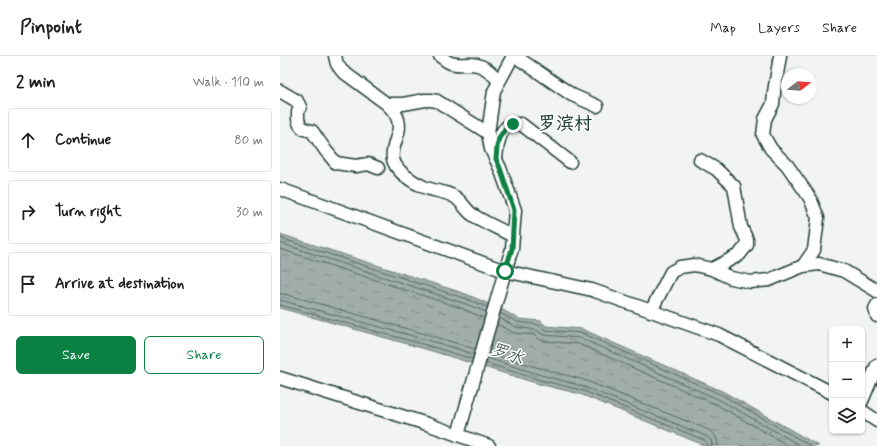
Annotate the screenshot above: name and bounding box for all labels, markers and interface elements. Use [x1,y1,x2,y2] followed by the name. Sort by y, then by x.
[20,15,82,40] text: Pinpoint
[710,19,736,37] text: Map
[758,19,800,37] text: Layers
[822,19,857,37] text: Share
[781,68,817,104] north arrow
[16,71,56,93] text: 2 min
[193,74,264,91] text: Walk · 110 m
[538,112,592,136] district label: 罗滨村
[504,115,522,133] route end
[17,129,39,151] icon: ahead
[55,130,111,150] text: Continue
[234,132,263,149] text: 80 m
[17,201,39,223] icon: right
[55,202,122,222] text: Turn right
[236,204,263,221] text: 30 m
[496,262,514,280] route start
[17,273,39,295] icon: arrive
[55,274,184,294] text: Arrive at destination
[829,326,865,434] map controls
[829,326,865,362] button: +
[16,336,136,374] button: Save
[144,336,264,374] button: Share
[487,338,527,370] water label: 罗水
[829,362,865,398] button: −
[829,398,865,434] button: layers

